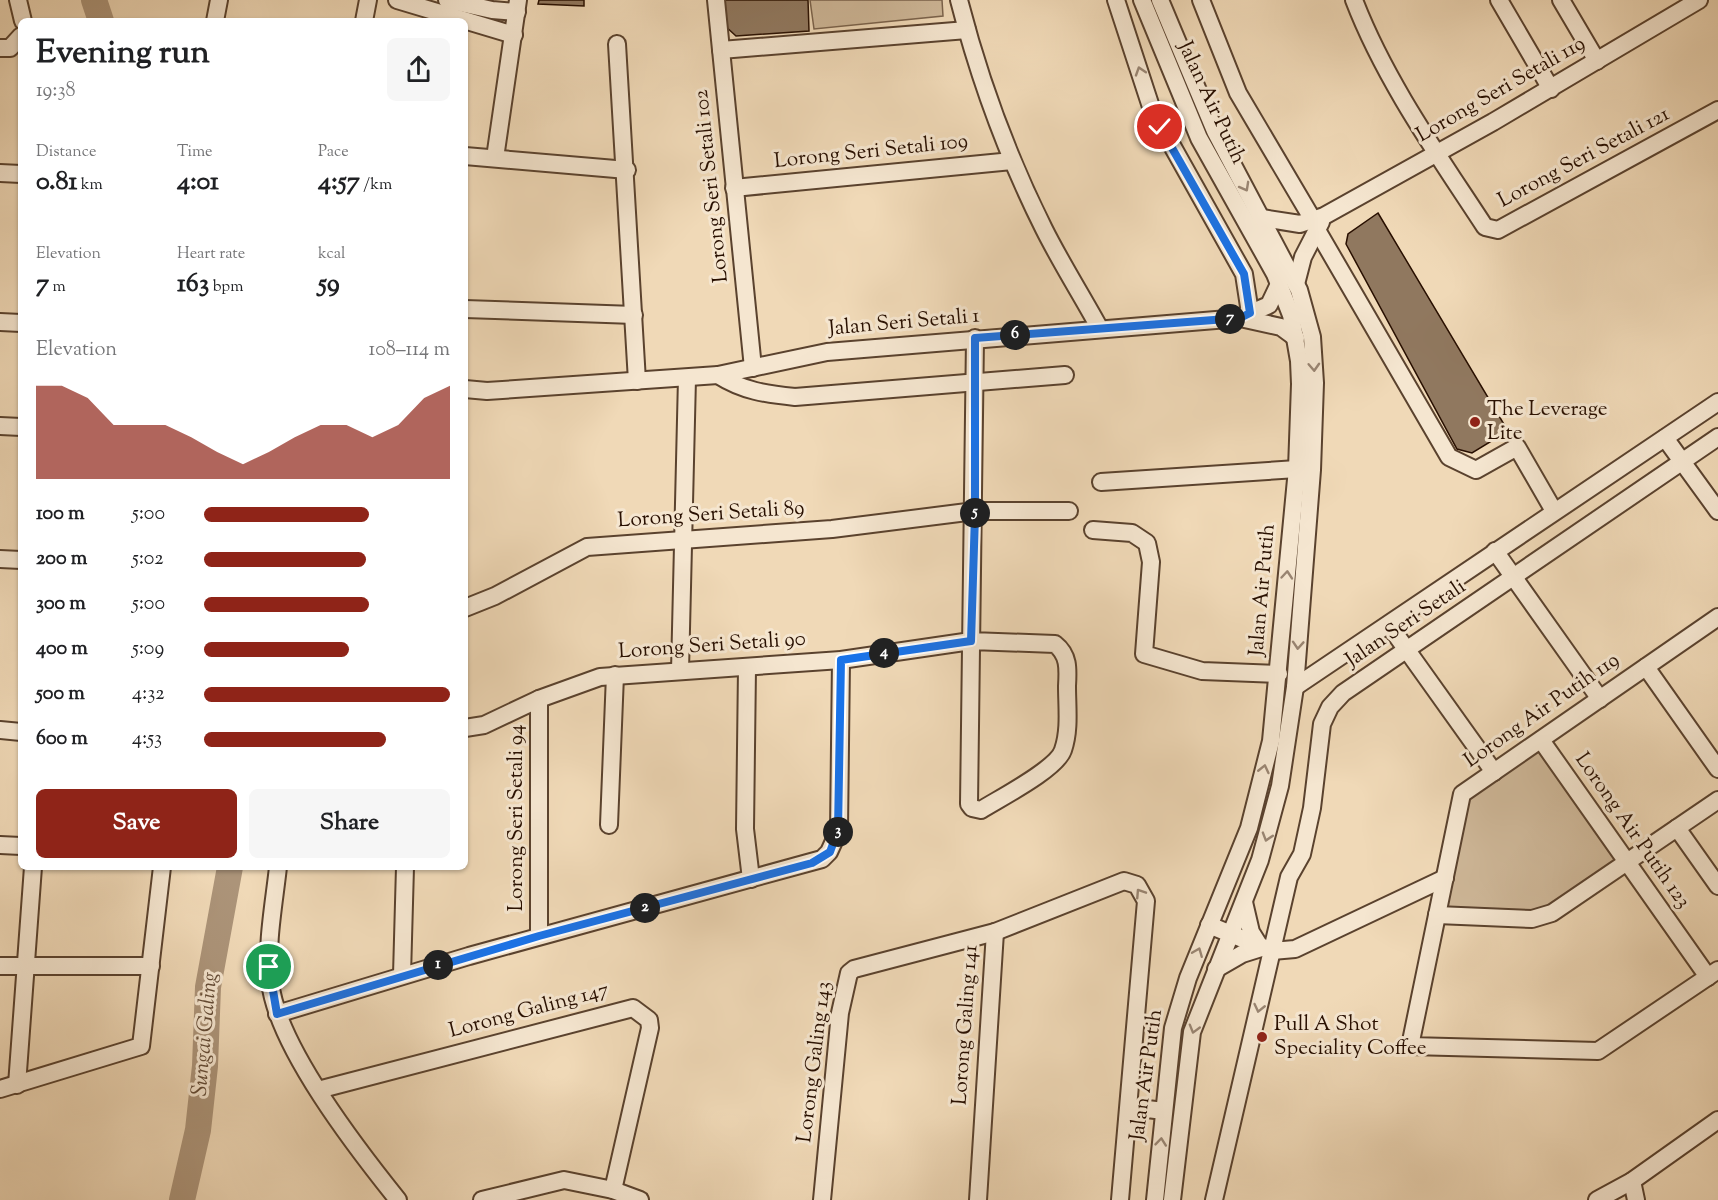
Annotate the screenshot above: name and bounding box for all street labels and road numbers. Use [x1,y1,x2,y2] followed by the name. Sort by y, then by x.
[1411,29,1591,151] street label: Lorong Seri Setali 119
[1169,36,1253,169] street label: Jalan Air Putih
[687,88,737,284] street label: Lorong Seri Setali 102
[1493,100,1675,216] street label: Lorong Seri Setali 121
[773,127,969,177] street label: Lorong Seri Setali 109
[826,301,981,345] street label: Jalan Seri Setali 1
[617,494,805,536] street label: Lorong Seri Setali 89
[1242,523,1284,658] street label: Jalan Air Putih
[1339,572,1472,676] street label: Jalan Seri Setali
[617,624,807,668] street label: Lorong Seri Setali 90
[1458,646,1626,776] street label: Lorong Air Putih 119
[502,724,532,912] street label: Lorong Seri Setali 94
[1567,747,1697,915] street label: Lorong Air Putih 123
[945,944,987,1106] street label: Lorong Galing 141
[446,975,613,1047] street label: Lorong Galing 147
[790,980,840,1144] street label: Lorong Galing 143
[1123,1007,1171,1144] street label: Jalan Air Putih

